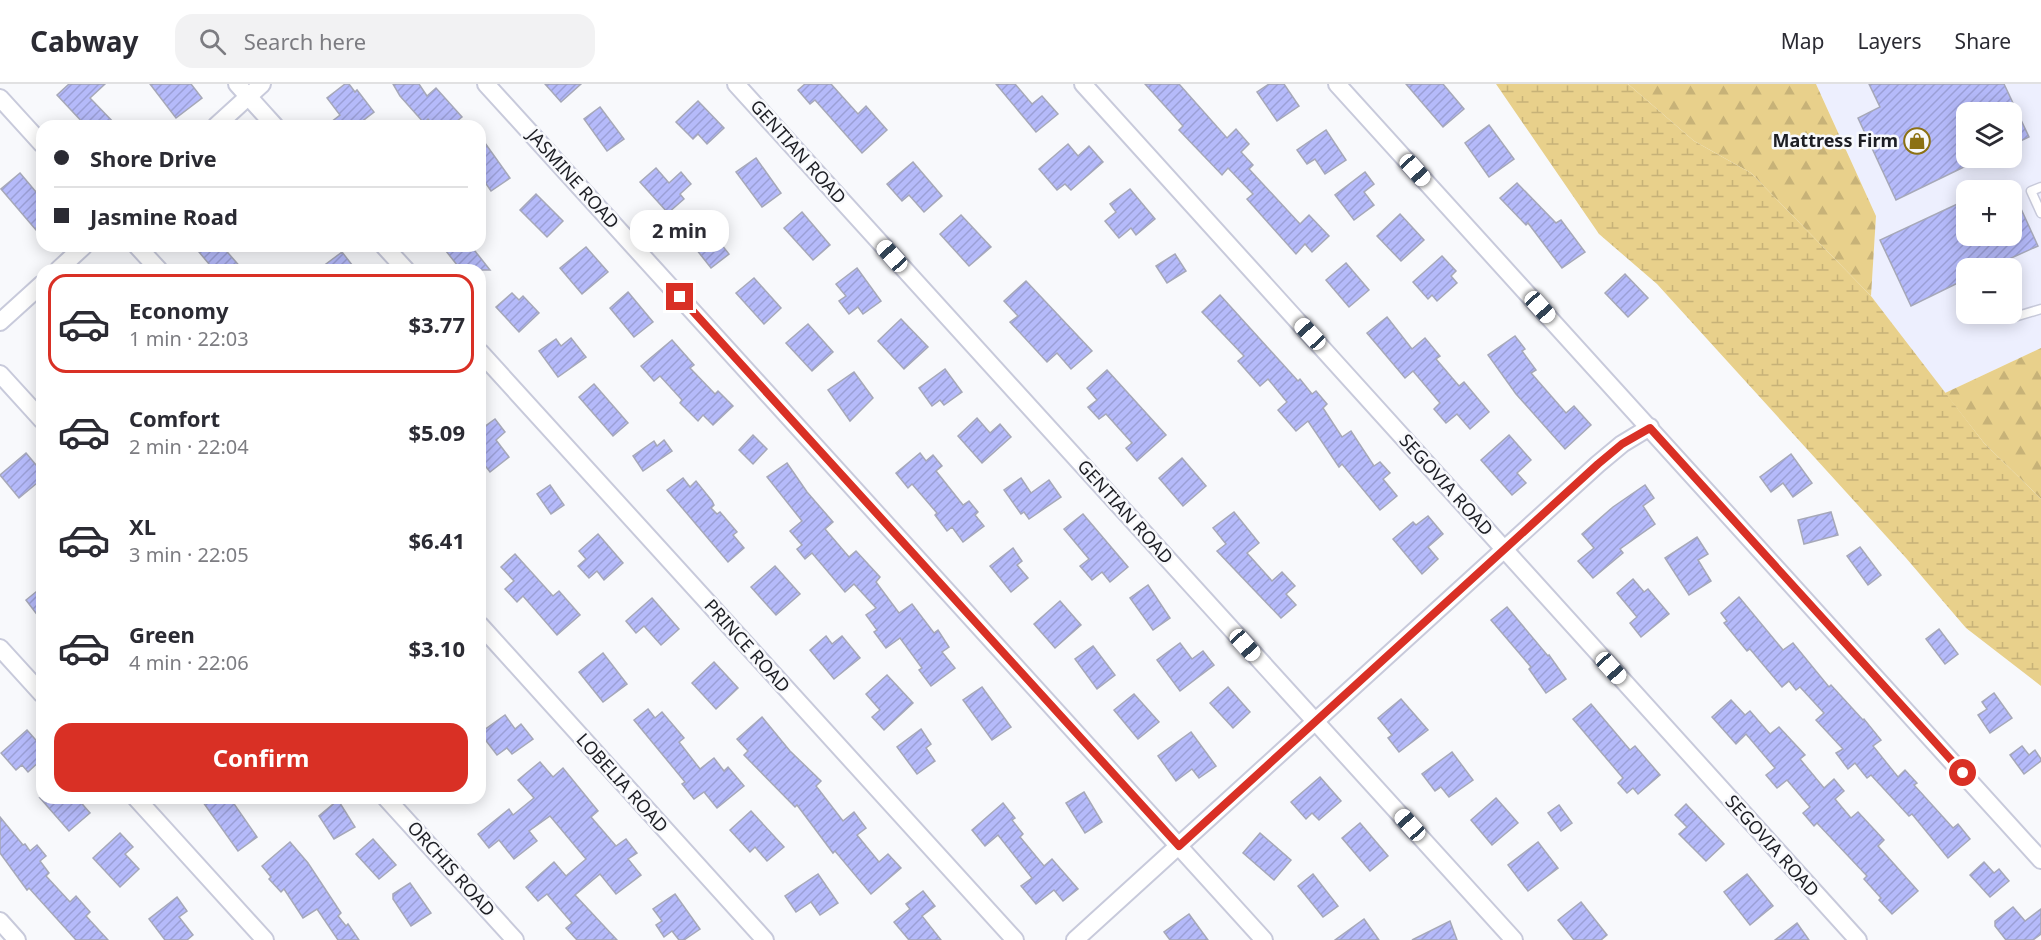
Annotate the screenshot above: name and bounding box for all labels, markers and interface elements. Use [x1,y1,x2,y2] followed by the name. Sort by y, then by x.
[175,14,595,68] search box
[30,22,139,60] text: Cabway
[196,25,229,58] icon: search
[244,26,366,56] text: Search here
[1781,27,1825,55] text: Map
[1858,27,1922,55] text: Layers
[1955,27,2011,55] text: Share
[746,94,852,209] street label: GENTIAN ROAD
[1956,102,2022,324] map controls
[1956,102,2022,168] button: layers
[521,122,625,233] street label: JASMINE ROAD
[1902,126,1932,156] shop icon: Mattress Firm
[1773,128,1898,152] place label: Mattress Firm
[90,143,217,173] text: Shore Drive
[1396,151,1434,189] car
[1956,180,2022,246] button: +
[90,201,238,231] text: Jasmine Road
[630,210,730,252] callout: 2 min
[652,217,707,244] text: 2 min
[873,237,911,275] car
[1956,258,2022,324] button: −
[666,283,693,310] route end
[1521,288,1559,326] car
[129,295,228,325] text: Economy
[57,297,111,351] icon: car
[408,309,465,339] text: $3.77
[1291,315,1329,353] car
[129,325,249,352] text: 1 min · 22:03
[129,403,220,433] text: Comfort
[57,405,111,459] icon: car
[408,417,465,447] text: $5.09
[1394,428,1499,540] street label: SEGOVIA ROAD
[129,433,249,460] text: 2 min · 22:04
[1073,454,1179,569] street label: GENTIAN ROAD
[129,511,156,541] text: XL
[57,513,111,567] icon: car
[408,525,465,555] text: $6.41
[129,541,249,568] text: 3 min · 22:05
[700,594,796,697] street label: PRINCE ROAD
[129,619,195,649] text: Green
[57,621,111,675] icon: car
[1226,626,1264,664] car
[408,633,465,663] text: $3.10
[129,649,249,676] text: 4 min · 22:06
[1592,649,1630,687] car
[54,723,468,792] button: Confirm
[572,727,674,837] street label: LOBELIA ROAD
[1949,759,1976,786] route start
[1720,789,1825,901] street label: SEGOVIA ROAD
[1391,806,1429,844] car
[403,816,501,921] street label: ORCHIS ROAD

